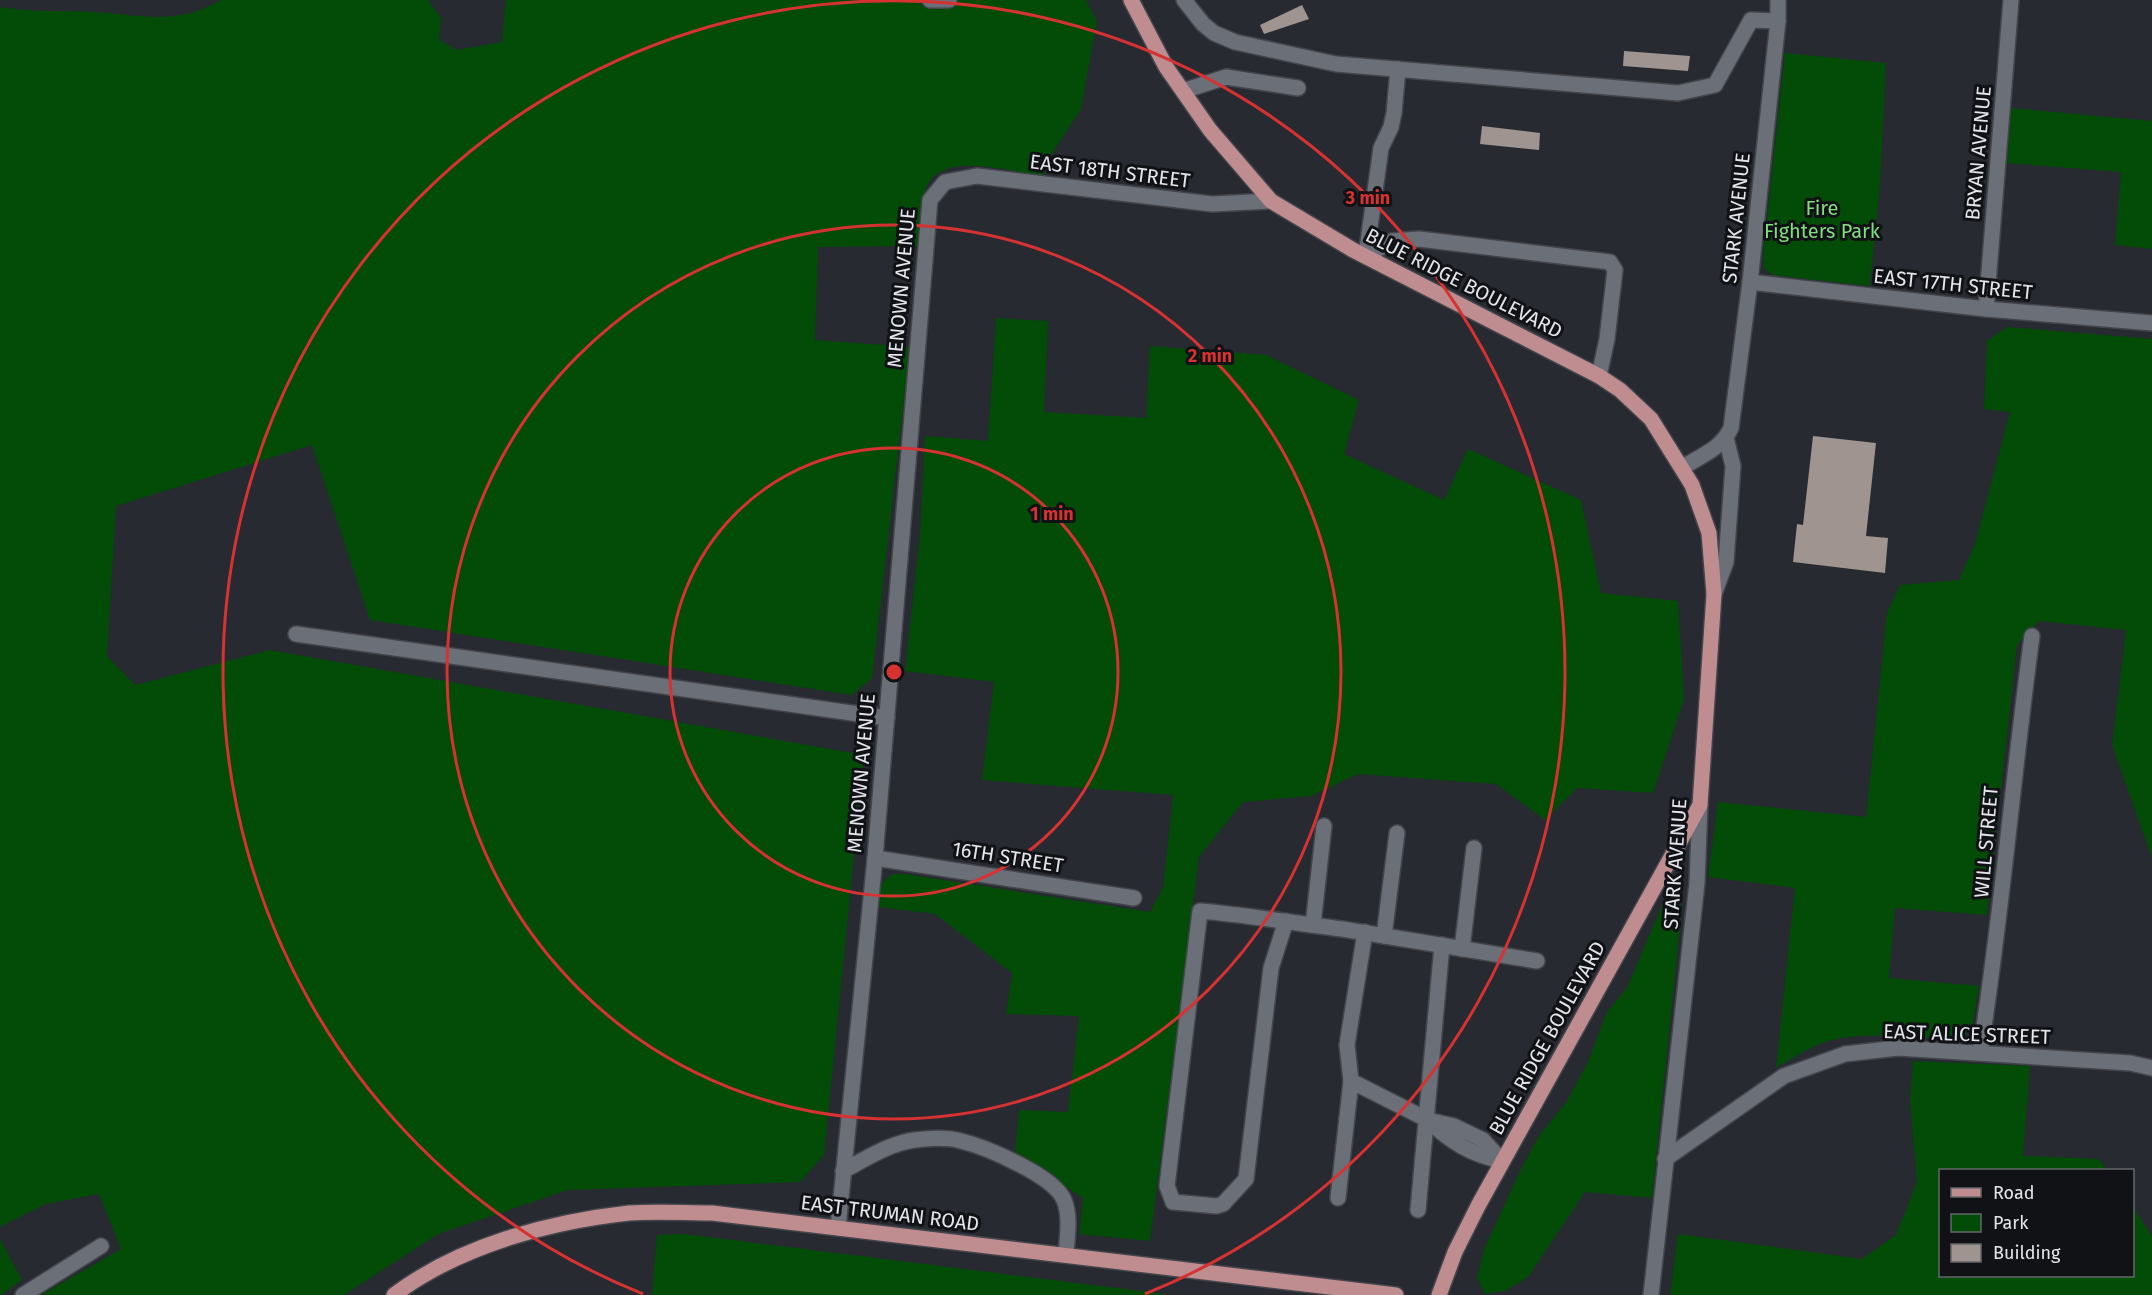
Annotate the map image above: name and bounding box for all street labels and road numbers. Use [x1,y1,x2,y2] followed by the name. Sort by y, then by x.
[1960,85,1996,221] street label: BRYAN AVENUE
[1028,149,1192,193] street label: EAST 18TH STREET
[1717,152,1755,284] street label: STARK AVENUE
[882,207,920,369] street label: MENOWN AVENUE
[1362,223,1566,343] street label: BLUE RIDGE BOULEVARD
[1872,264,2034,304] street label: EAST 17TH STREET
[842,692,880,854] street label: MENOWN AVENUE
[1969,784,2003,899] street label: WILL STREET
[1658,798,1692,930] street label: STARK AVENUE
[951,836,1066,878] street label: 16TH STREET
[1484,937,1610,1139] street label: BLUE RIDGE BOULEVARD
[1883,1019,2052,1049] street label: EAST ALICE STREET
[799,1190,981,1236] street label: EAST TRUMAN ROAD

